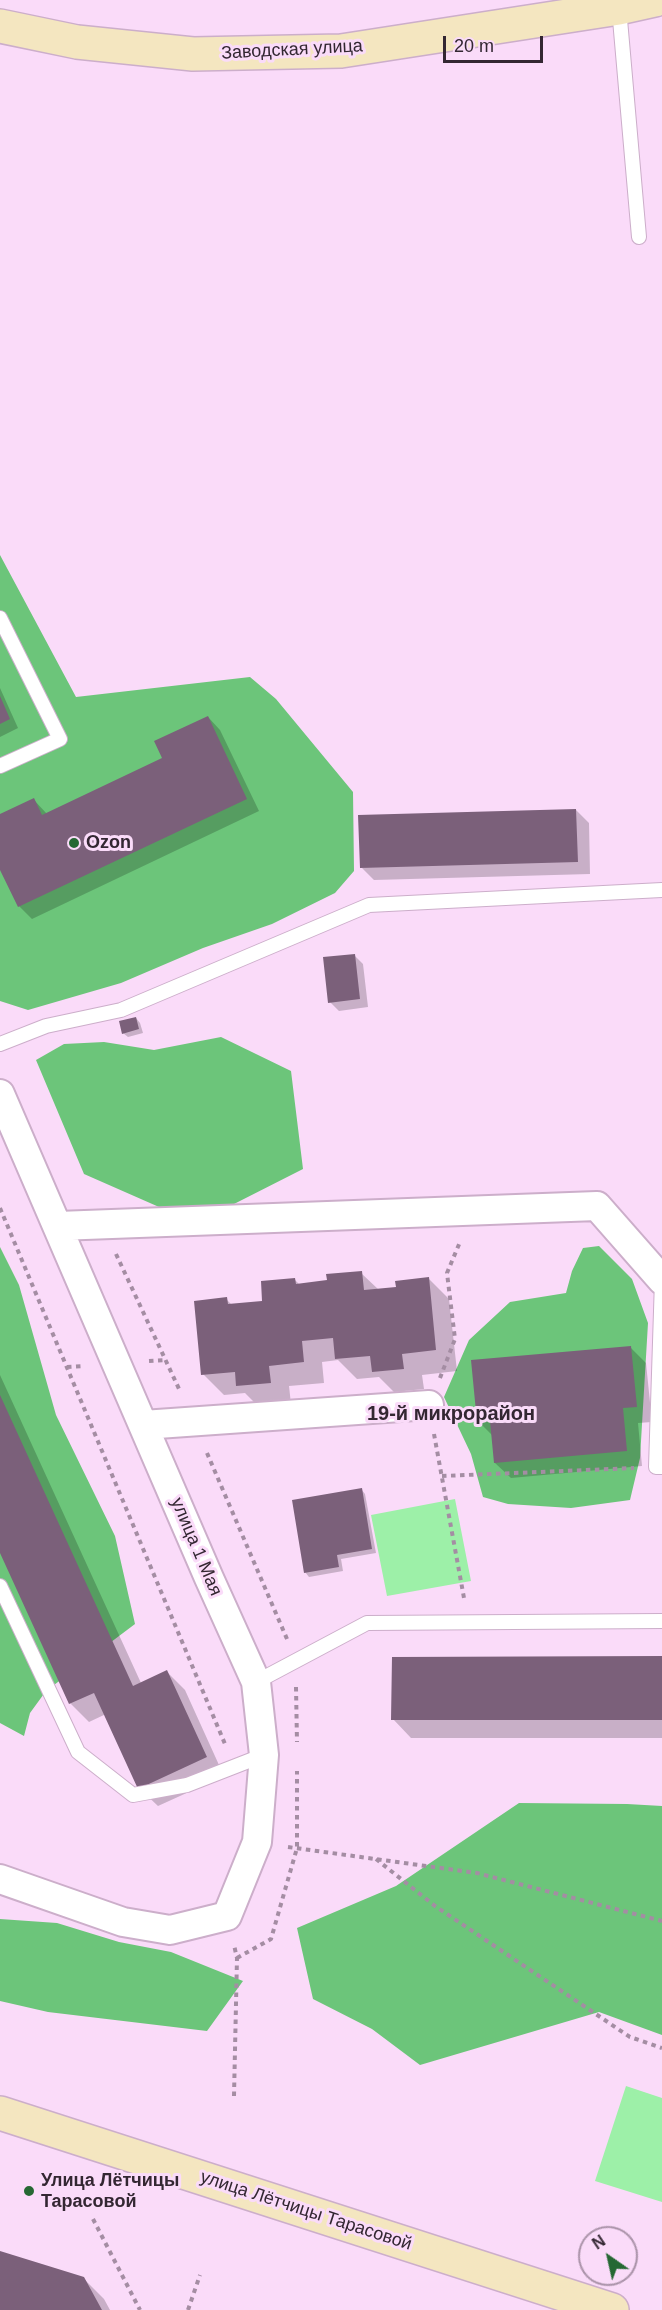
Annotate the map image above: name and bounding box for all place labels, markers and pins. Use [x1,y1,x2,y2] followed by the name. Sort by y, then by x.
[86,832,131,854] place label: Ozon
[67,836,81,850] marker: Ozon
[41,2170,179,2212] place label: Улица Лётчицы Тарасовой
[22,2184,36,2198] marker: Улица Лётчицы Тарасовой

